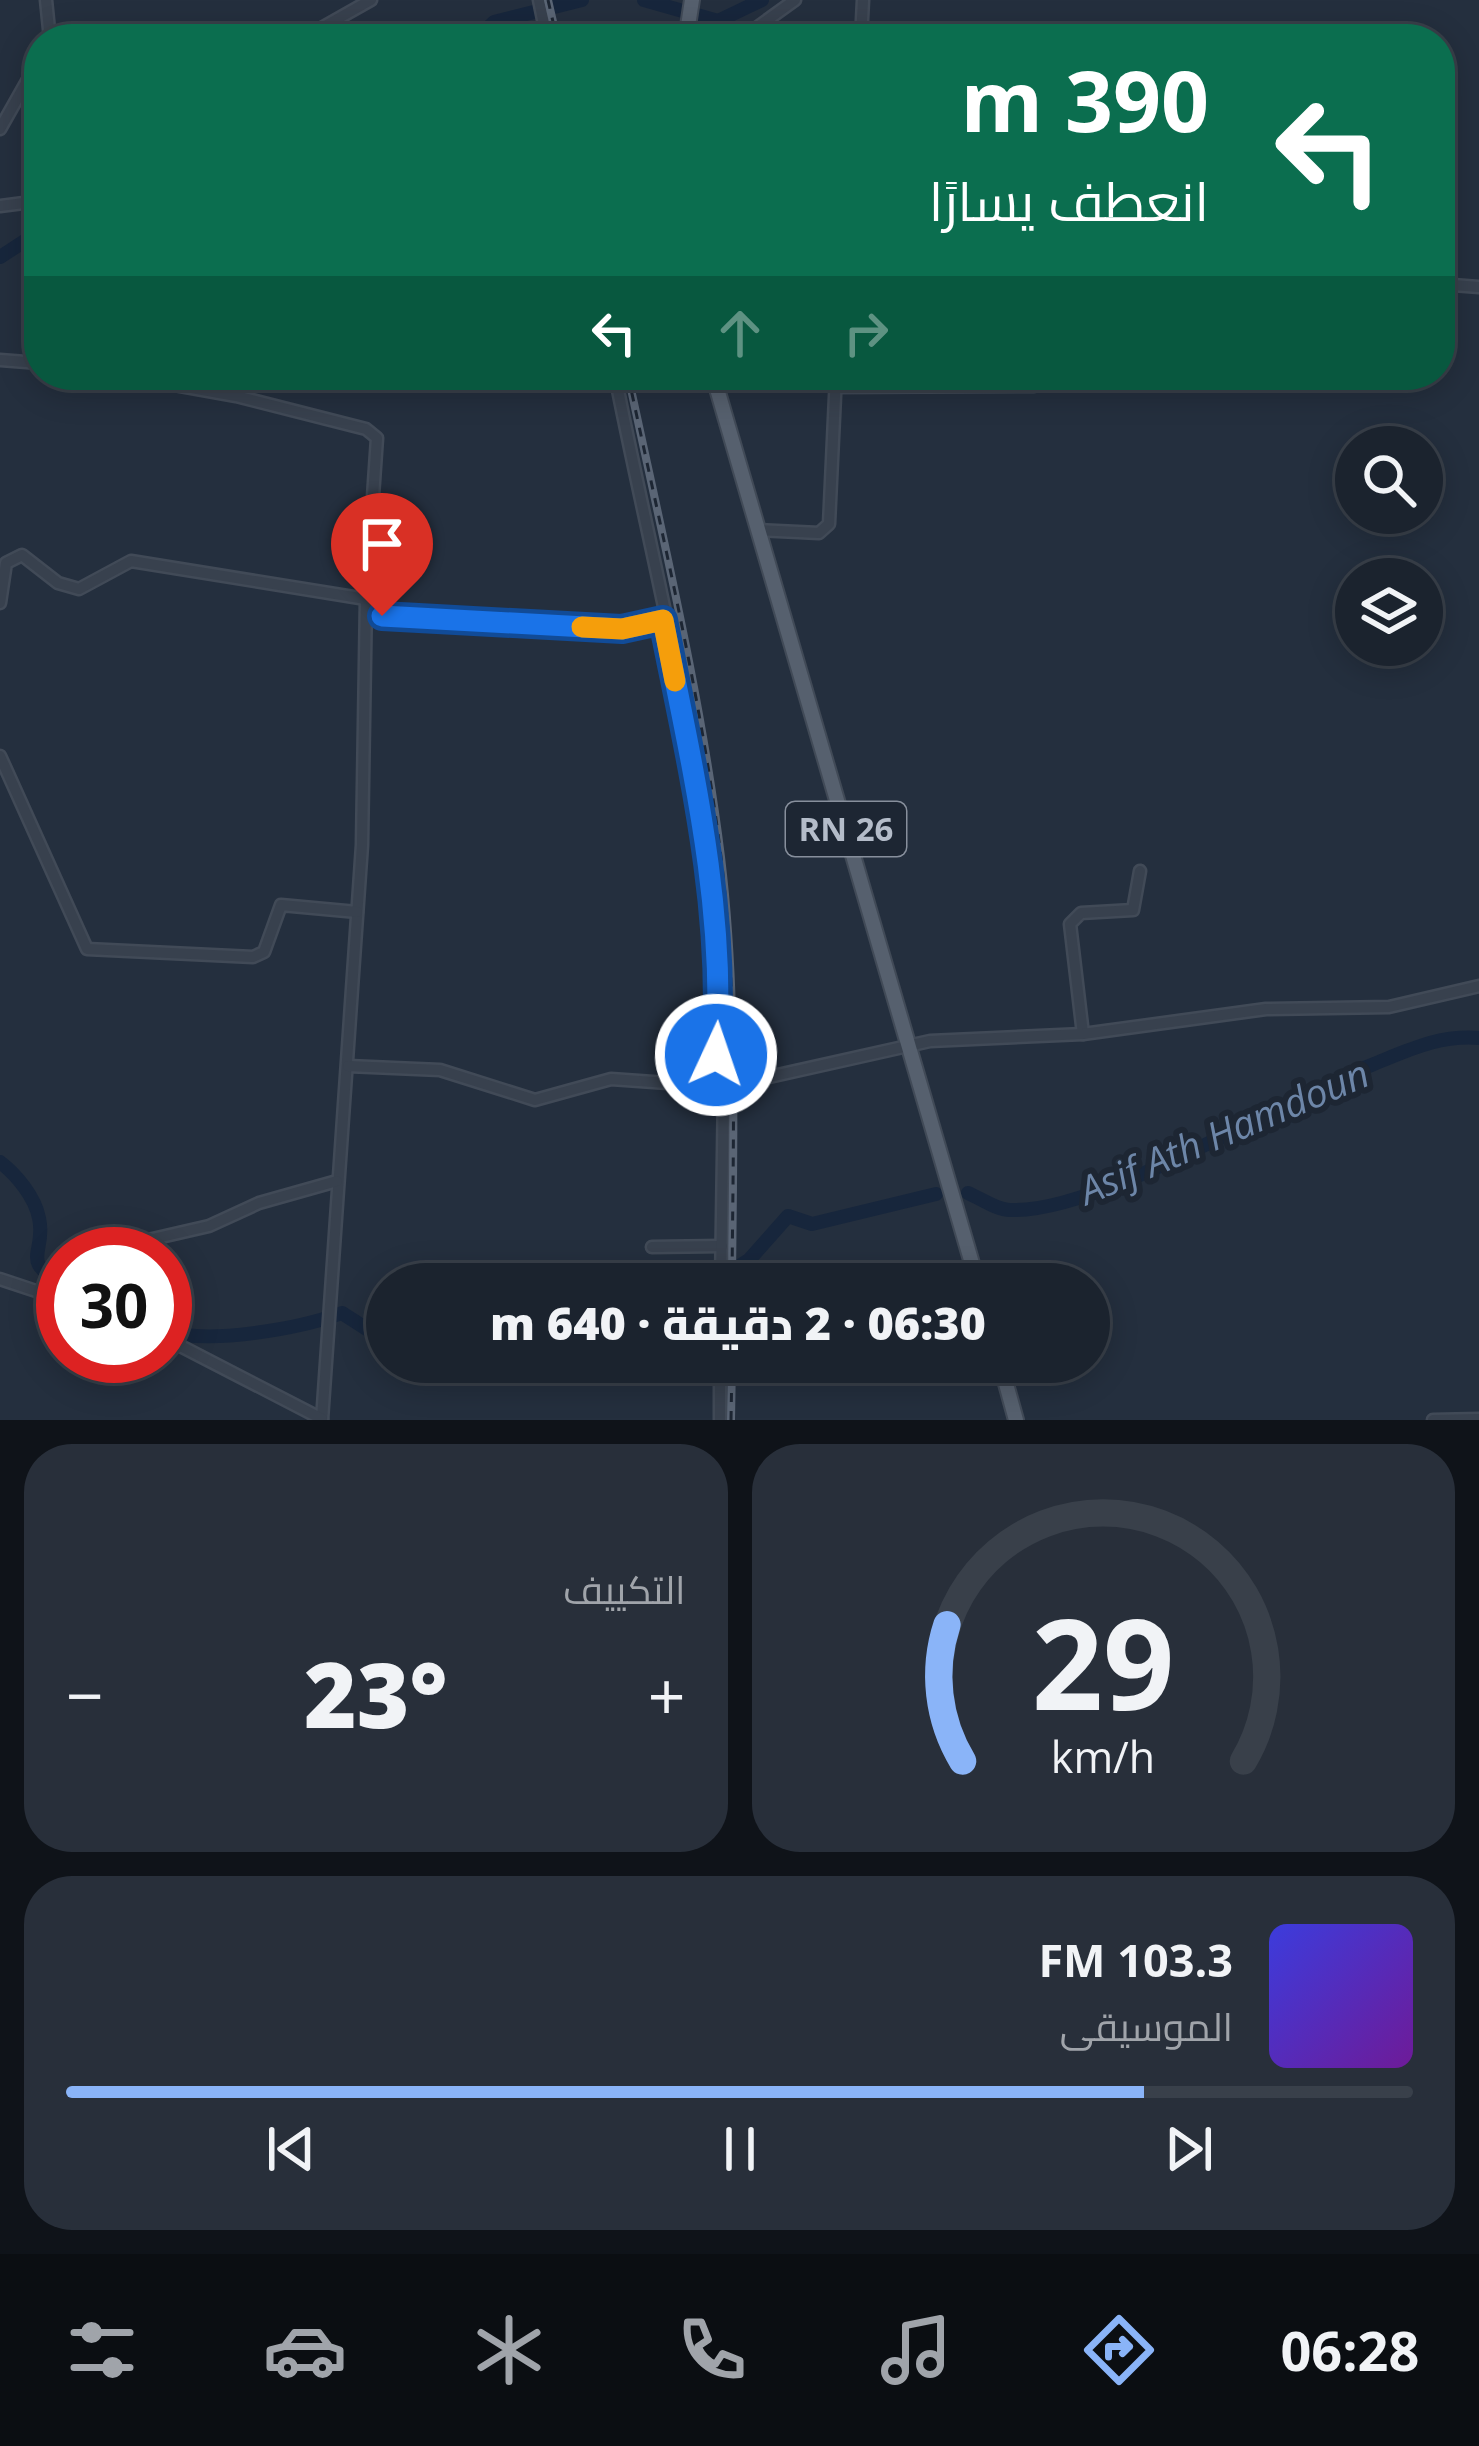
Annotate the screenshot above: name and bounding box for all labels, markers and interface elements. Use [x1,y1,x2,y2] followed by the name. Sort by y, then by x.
[961,42,1209,157] text: 390 m
[1251,72,1407,228] icon: left
[929,163,1209,237] text: انعطف يسارًا
[581,300,647,366] icon: left
[707,300,773,366] icon: ahead
[833,300,899,366] icon: right
[1335,426,1443,666] map controls
[1335,426,1443,534] button: search
[331,493,433,616] pin
[349,511,415,577] icon: arrive
[1335,558,1443,666] button: layers
[786,802,906,856] road number: RN 26
[653,992,779,1118] position arrow
[1068,1046,1377,1217] water label: Asif Ath Hamdoun
[36,1227,192,1383] speed limit sign: 30
[490,1292,986,1353] text: 06:30 · 2 دقيقة · 640 m
[563,1562,686,1615] text: التكييف
[1032,1577,1175,1747] text: 29
[304,1632,447,1754] text: 23°
[66,1649,104,1739] text: −
[648,1649,686,1739] text: +
[1051,1727,1155,1786] text: km/h
[1038,1929,1233,1990] text: 103.3 FM
[1060,1999,1233,2052] text: الموسيقى
[258,2116,324,2182] icon: previous
[707,2116,773,2182] icon: pause
[1156,2116,1222,2182] icon: next
[60,2308,144,2392] icon: filters
[263,2308,347,2392] icon: car
[467,2308,551,2392] icon: climate
[670,2308,754,2392] icon: phone
[874,2308,958,2392] icon: music
[1077,2308,1161,2392] icon: directions
[1280,2313,1419,2387] text: 06:28

